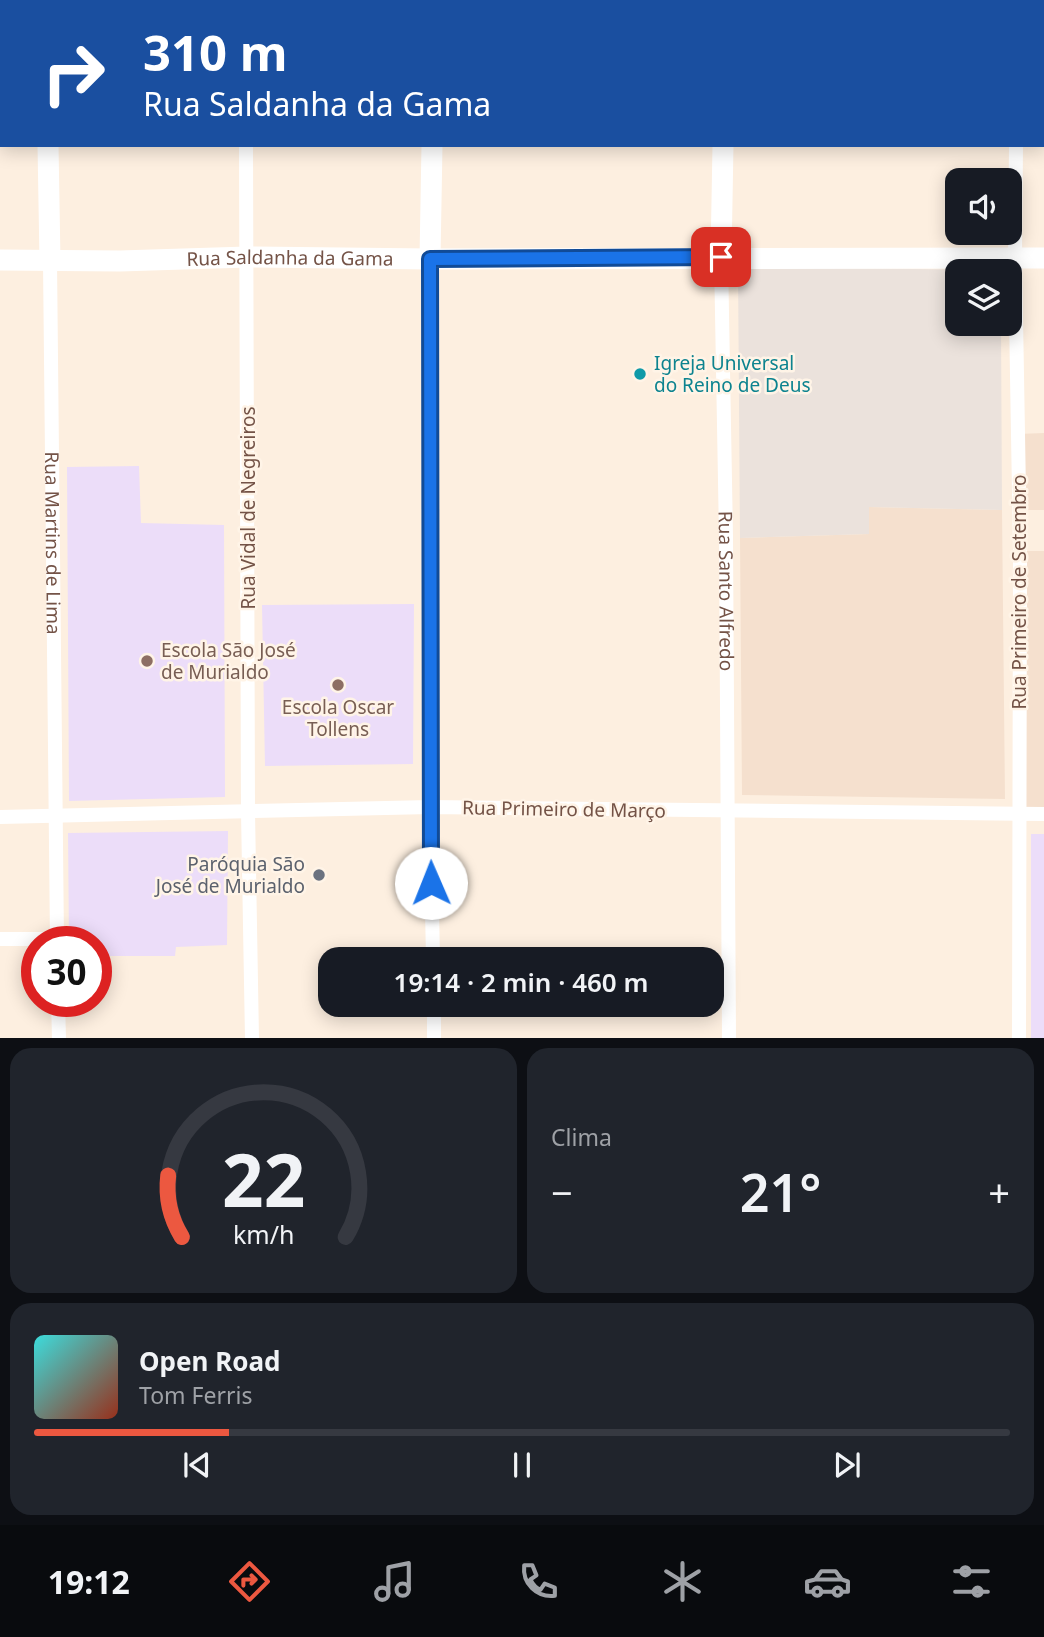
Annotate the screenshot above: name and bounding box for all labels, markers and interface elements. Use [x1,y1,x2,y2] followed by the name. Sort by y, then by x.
[143,19,288,85] text: 310 m
[28,28,119,119] icon: right
[143,82,491,125] text: Rua Saldanha da Gama
[945,168,1022,336] map controls
[945,168,1022,245] button: sound
[691,227,751,287] pin
[702,238,740,276] icon: arrive
[186,244,394,272] street label: Rua Saldanha da Gama
[945,259,1022,336] button: layers
[654,350,811,398] place label: Igreja Universal do Reino de Deus
[632,366,648,382] marker: Igreja Universal do Reino de Deus
[235,407,261,609] street label: Rua Vidal de Negreiros
[39,451,67,635] street label: Rua Martins de Lima
[1006,474,1032,710] street label: Rua Primeiro de Setembro
[713,511,740,671] street label: Rua Santo Alfredo
[161,637,296,685] place label: Escola São José de Murialdo
[139,653,155,669] marker: Escola São José de Murialdo
[330,677,346,693] marker: Escola Oscar Tollens
[282,694,394,742] place label: Escola Oscar Tollens
[462,794,666,824] street label: Rua Primeiro de Março
[394,846,468,920] position arrow
[154,851,305,899] place label: Paróquia São José de Murialdo
[311,867,327,883] marker: Paróquia São José de Murialdo
[21,926,112,1017] speed limit sign: 30
[394,964,648,1000] text: 19:14 · 2 min · 460 m
[551,1121,612,1153] text: Clima
[222,1129,305,1228] text: 22
[740,1156,821,1227] text: 21°
[551,1166,573,1218] text: −
[988,1166,1010,1218] text: +
[233,1216,294,1250] text: km/h
[139,1343,281,1379] text: Open Road
[139,1379,252,1411] text: Tom Ferris
[178,1446,216,1484] icon: previous
[503,1446,541,1484] icon: pause
[828,1446,866,1484] icon: next
[225,1557,274,1606] icon: directions
[370,1557,419,1606] icon: music
[514,1557,563,1606] icon: phone
[658,1557,707,1606] icon: climate
[803,1557,852,1606] icon: car
[947,1557,996,1606] icon: filters
[48,1560,130,1603] text: 19:12

